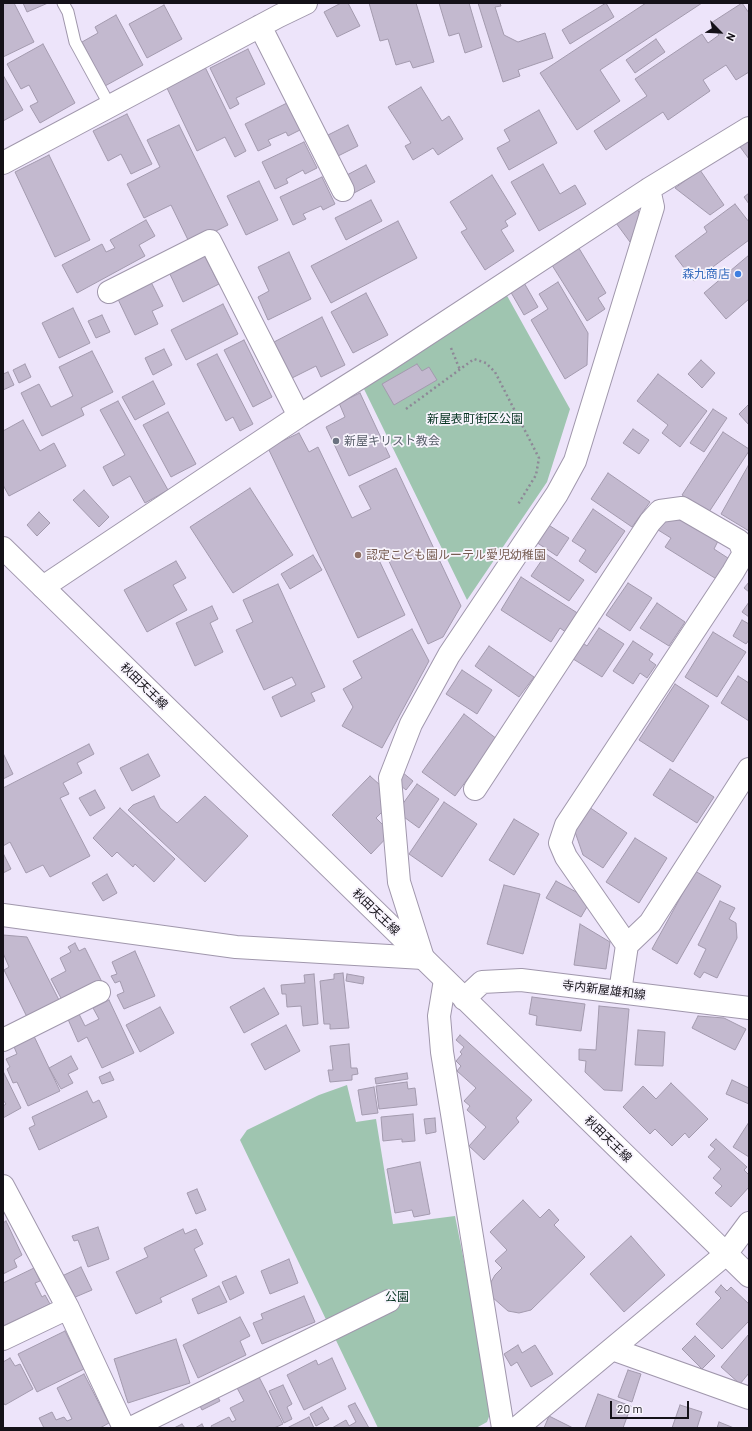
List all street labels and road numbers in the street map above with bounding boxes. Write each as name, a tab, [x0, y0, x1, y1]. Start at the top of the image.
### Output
street label: 秋田天王線	[117, 660, 171, 712]
street label: 秋田天王線	[349, 886, 403, 938]
street label: 寺内新屋雄和線	[561, 978, 647, 1002]
street label: 秋田天王線	[581, 1113, 635, 1165]

